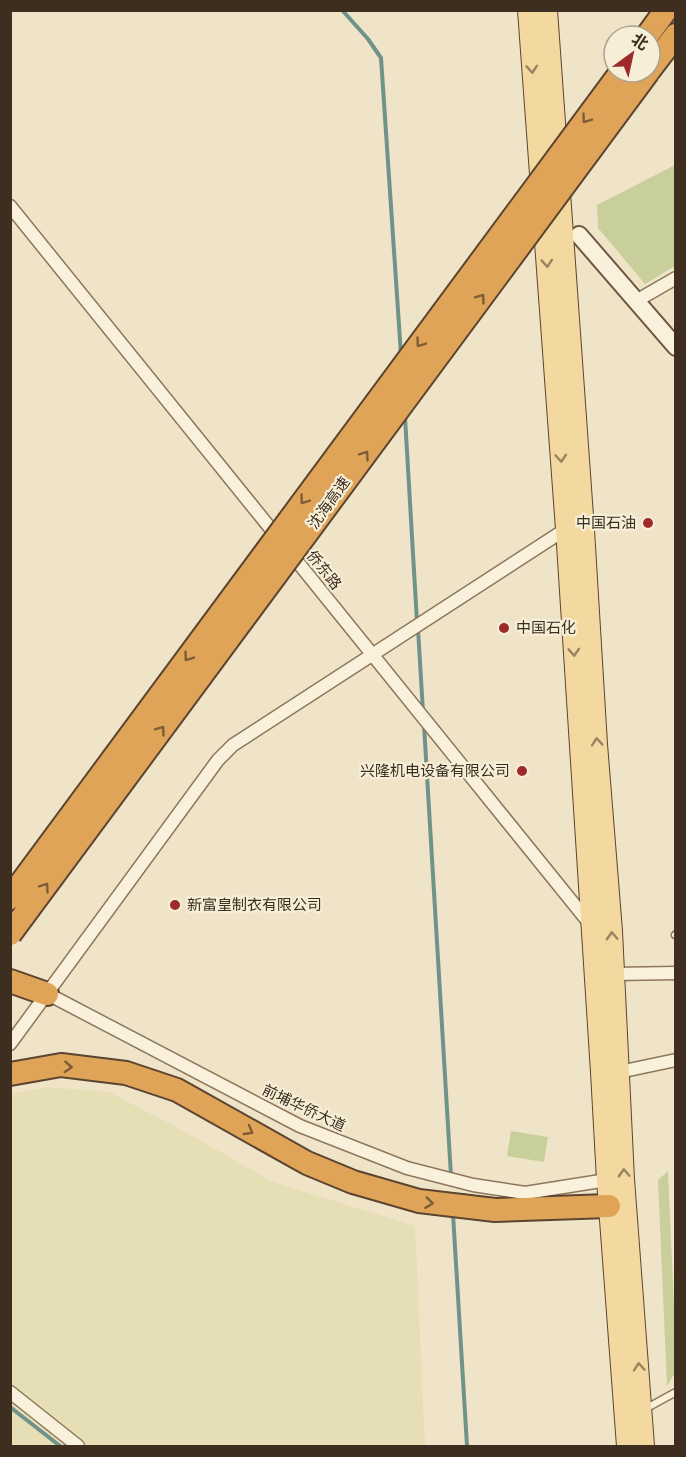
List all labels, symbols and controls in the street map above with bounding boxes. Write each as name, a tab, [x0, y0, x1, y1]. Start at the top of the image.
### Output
north arrow	[602, 24, 662, 84]
text: 北	[628, 29, 652, 54]
one-way arrow	[525, 64, 538, 73]
one-way arrow	[582, 112, 593, 123]
one-way arrow	[540, 259, 553, 268]
one-way arrow	[473, 294, 484, 305]
one-way arrow	[416, 337, 427, 348]
one-way arrow	[357, 450, 368, 461]
one-way arrow	[554, 453, 567, 462]
street label: 沈海高速	[303, 473, 354, 533]
one-way arrow	[301, 494, 312, 505]
place label: 中国石油	[576, 513, 636, 532]
marker: 中国石油	[641, 516, 655, 530]
street label: 侨东路	[303, 546, 346, 593]
place label: 中国石化	[516, 618, 576, 637]
marker: 中国石化	[497, 621, 511, 635]
one-way arrow	[567, 648, 580, 657]
one-way arrow	[185, 651, 196, 662]
one-way arrow	[154, 725, 165, 736]
one-way arrow	[591, 737, 604, 746]
place label: 兴隆机电设备有限公司	[360, 761, 510, 780]
marker: 兴隆机电设备有限公司	[515, 764, 529, 778]
one-way arrow	[38, 882, 49, 893]
place label: 新富皇制衣有限公司	[187, 895, 322, 914]
marker: 新富皇制衣有限公司	[168, 898, 182, 912]
one-way arrow	[605, 932, 618, 941]
one-way arrow	[64, 1060, 73, 1073]
street label: 前埔华侨大道	[259, 1080, 349, 1135]
one-way arrow	[243, 1123, 253, 1135]
one-way arrow	[617, 1168, 630, 1177]
one-way arrow	[425, 1196, 434, 1208]
one-way arrow	[633, 1363, 646, 1372]

